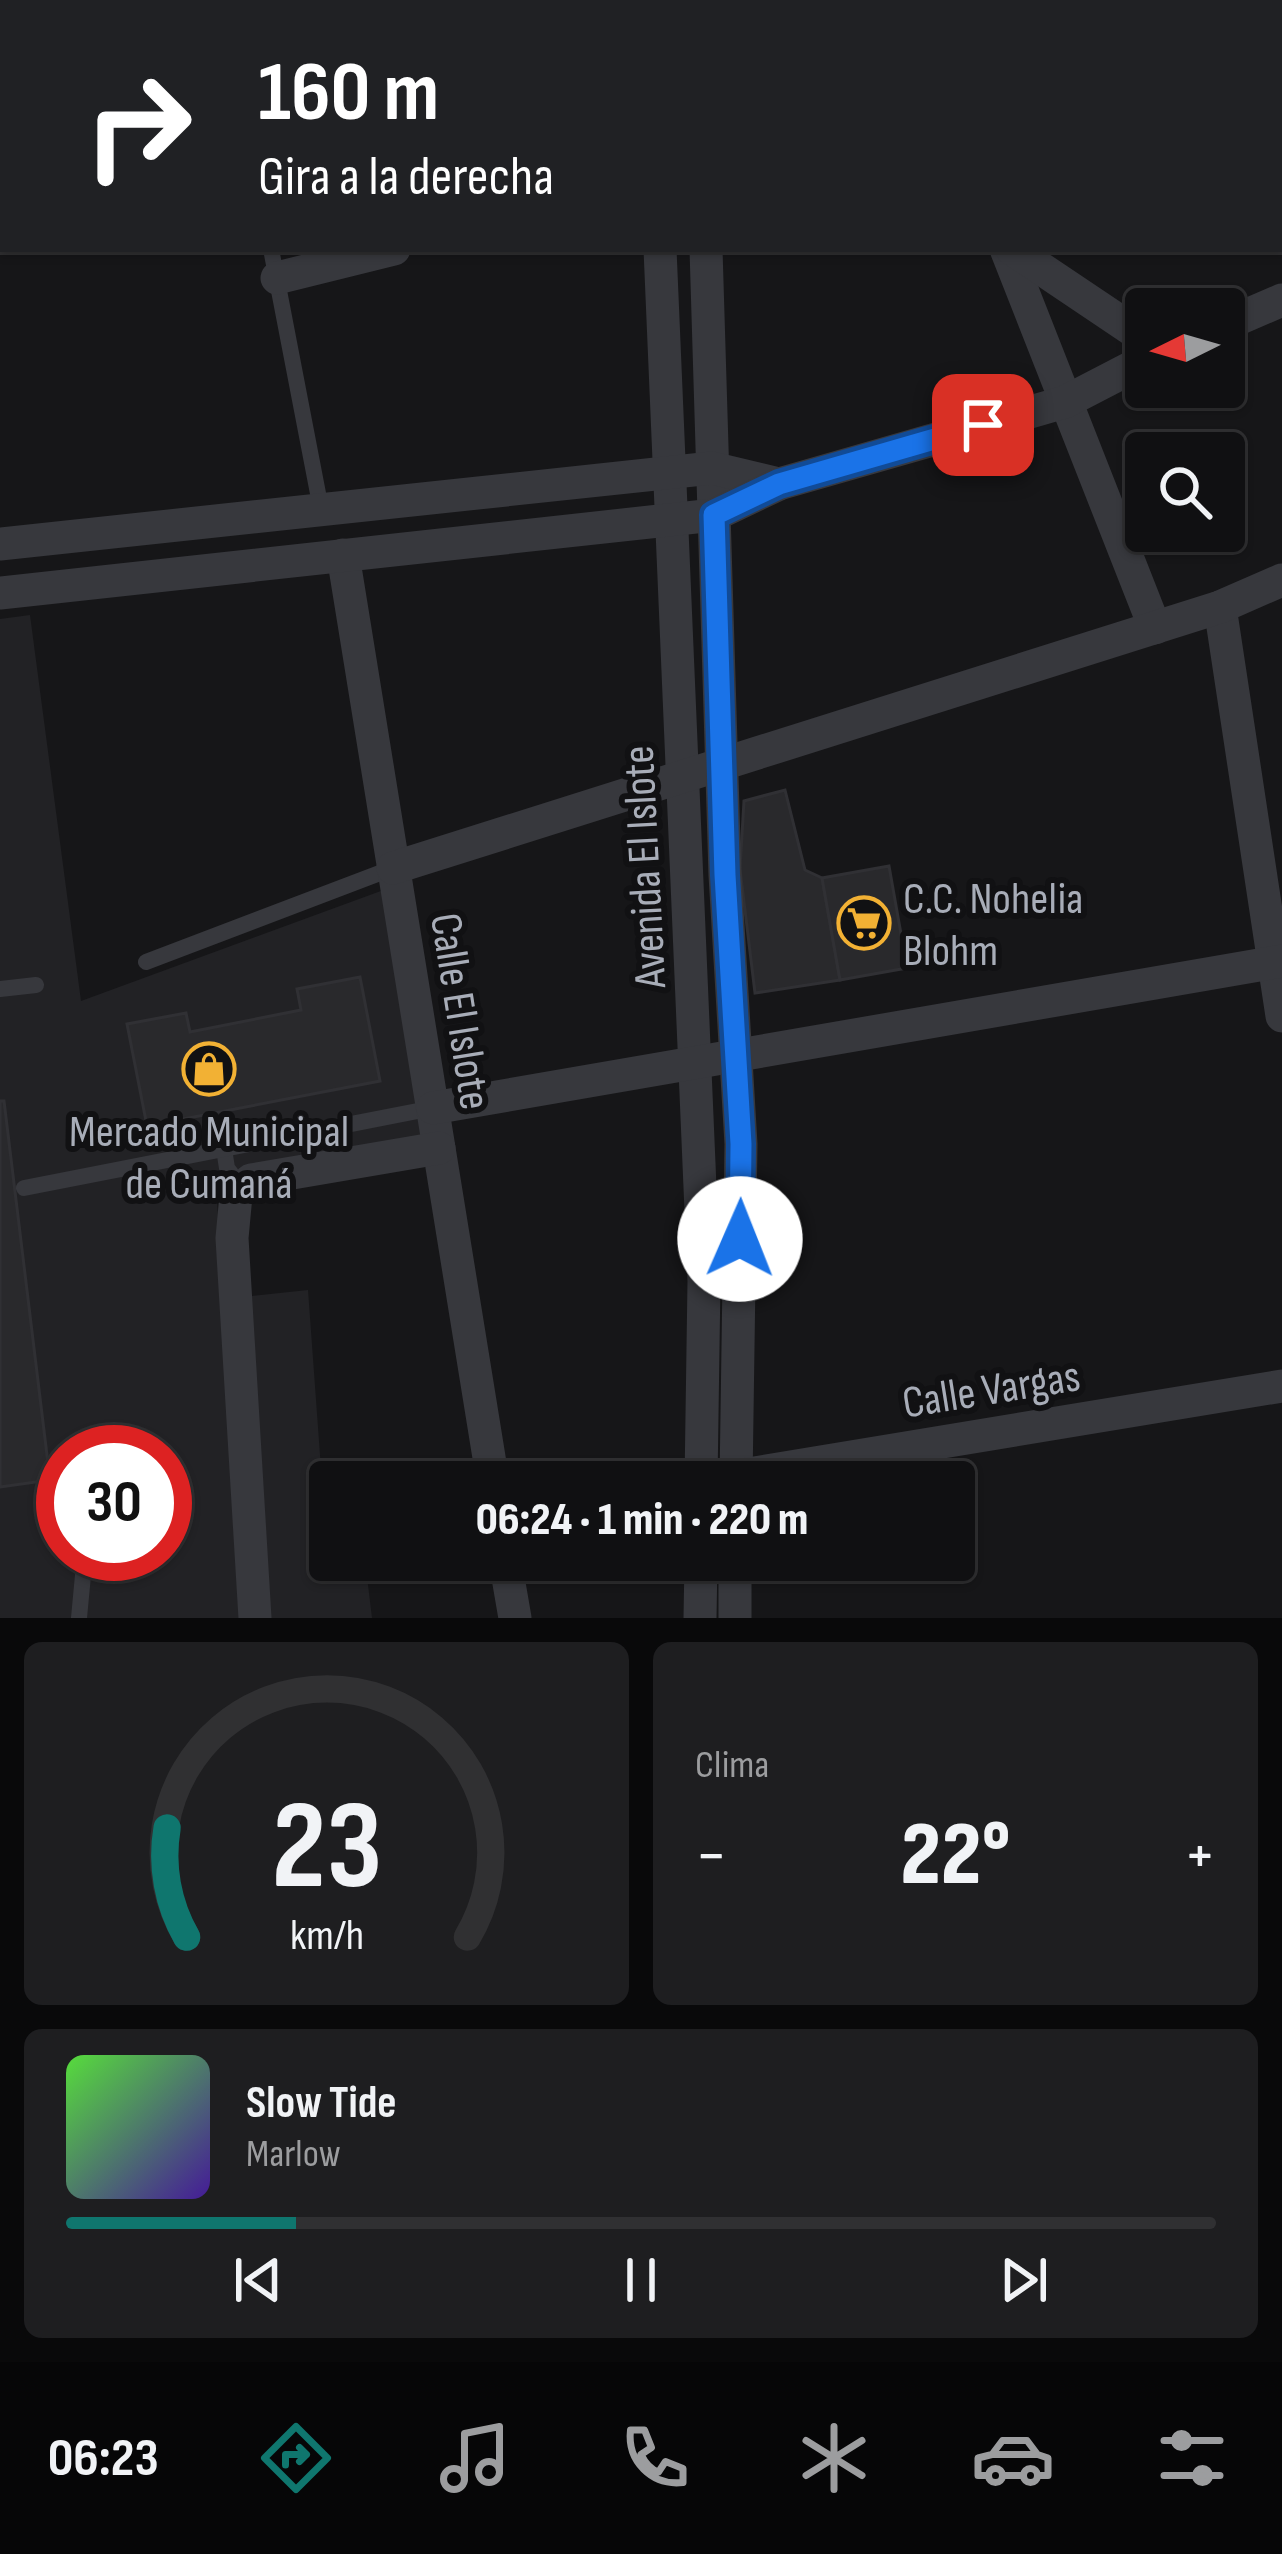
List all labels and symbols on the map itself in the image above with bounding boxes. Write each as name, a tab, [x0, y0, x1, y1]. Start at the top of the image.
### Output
north arrow	[1125, 288, 1245, 408]
pin	[932, 374, 1034, 476]
street label: Avenida El Islote	[612, 744, 679, 990]
place label: C.C. Nohelia Blohm	[903, 872, 1083, 979]
supermarket icon: C.C. Nohelia Blohm	[836, 895, 892, 951]
street label: Calle El Islote	[417, 909, 502, 1114]
shop icon: Mercado Municipal de Cumaná	[181, 1041, 237, 1097]
place label: Mercado Municipal de Cumaná	[69, 1105, 349, 1212]
position arrow	[677, 1176, 803, 1302]
street label: Calle Vargas	[899, 1349, 1084, 1432]
speed limit sign: 30	[36, 1425, 192, 1581]

